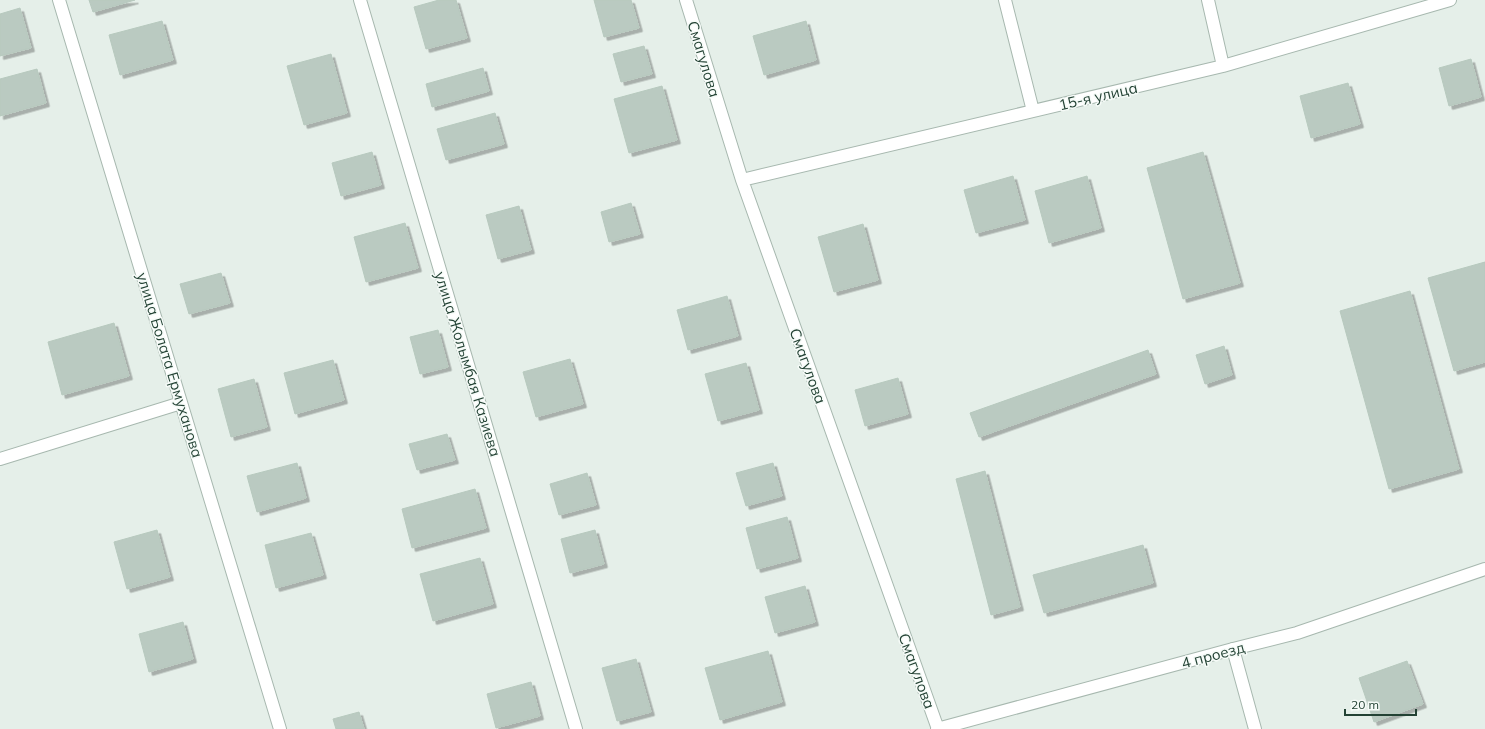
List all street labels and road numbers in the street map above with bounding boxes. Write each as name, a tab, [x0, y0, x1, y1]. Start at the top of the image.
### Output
street label: Смагулова	[683, 19, 725, 99]
street label: 15-я улица	[1057, 78, 1139, 114]
street label: улица Жолымбая Казиева	[431, 269, 505, 459]
street label: улица Болата Ермуханова	[133, 270, 207, 460]
street label: Смагулова	[786, 326, 830, 406]
street label: Смагулова	[895, 631, 939, 711]
street label: 4 проезд	[1179, 637, 1247, 673]

